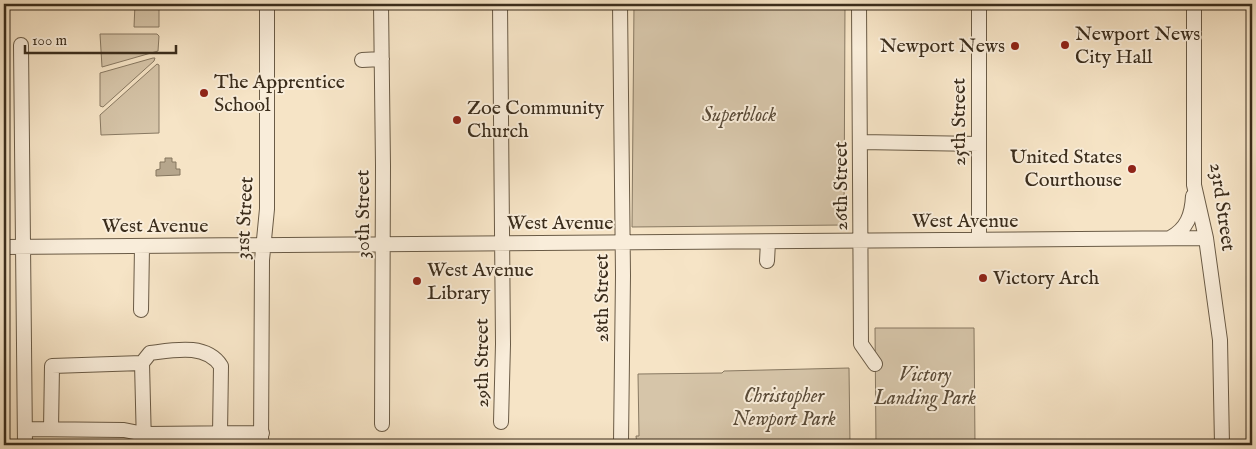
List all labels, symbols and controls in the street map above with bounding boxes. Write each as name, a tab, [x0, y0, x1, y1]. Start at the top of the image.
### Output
scale bar	[25, 22, 176, 54]
place label: Newport News City Hall	[1075, 22, 1200, 70]
text: 100 m	[32, 31, 68, 50]
place label: Newport News	[880, 34, 1005, 59]
marker: Newport News City Hall	[1059, 39, 1071, 51]
marker: Newport News	[1009, 40, 1021, 52]
place label: The Apprentice School	[214, 70, 345, 118]
street label: 25th Street	[947, 78, 972, 166]
marker: The Apprentice School	[198, 87, 210, 99]
place label: Zoe Community Church	[467, 96, 604, 144]
park label: Superblock	[702, 103, 776, 128]
marker: Zoe Community Church	[451, 114, 463, 126]
street label: 26th Street	[829, 141, 854, 231]
place label: United States Courthouse	[1010, 145, 1122, 193]
street label: 23rd Street	[1203, 161, 1241, 253]
marker: United States Courthouse	[1126, 163, 1138, 175]
street label: 30th Street	[351, 169, 376, 258]
street label: 31st Street	[230, 176, 260, 260]
street label: West Avenue	[912, 209, 1018, 234]
street label: West Avenue	[507, 211, 613, 236]
street label: West Avenue	[102, 214, 208, 239]
street label: 28th Street	[590, 253, 615, 342]
place label: West Avenue Library	[427, 258, 534, 306]
place label: Victory Arch	[992, 266, 1099, 291]
marker: Victory Arch	[977, 272, 989, 284]
marker: West Avenue Library	[411, 275, 423, 287]
street label: 29th Street	[470, 318, 495, 408]
park label: Victory Landing Park	[873, 363, 976, 412]
park label: Christopher Newport Park	[732, 384, 836, 432]

